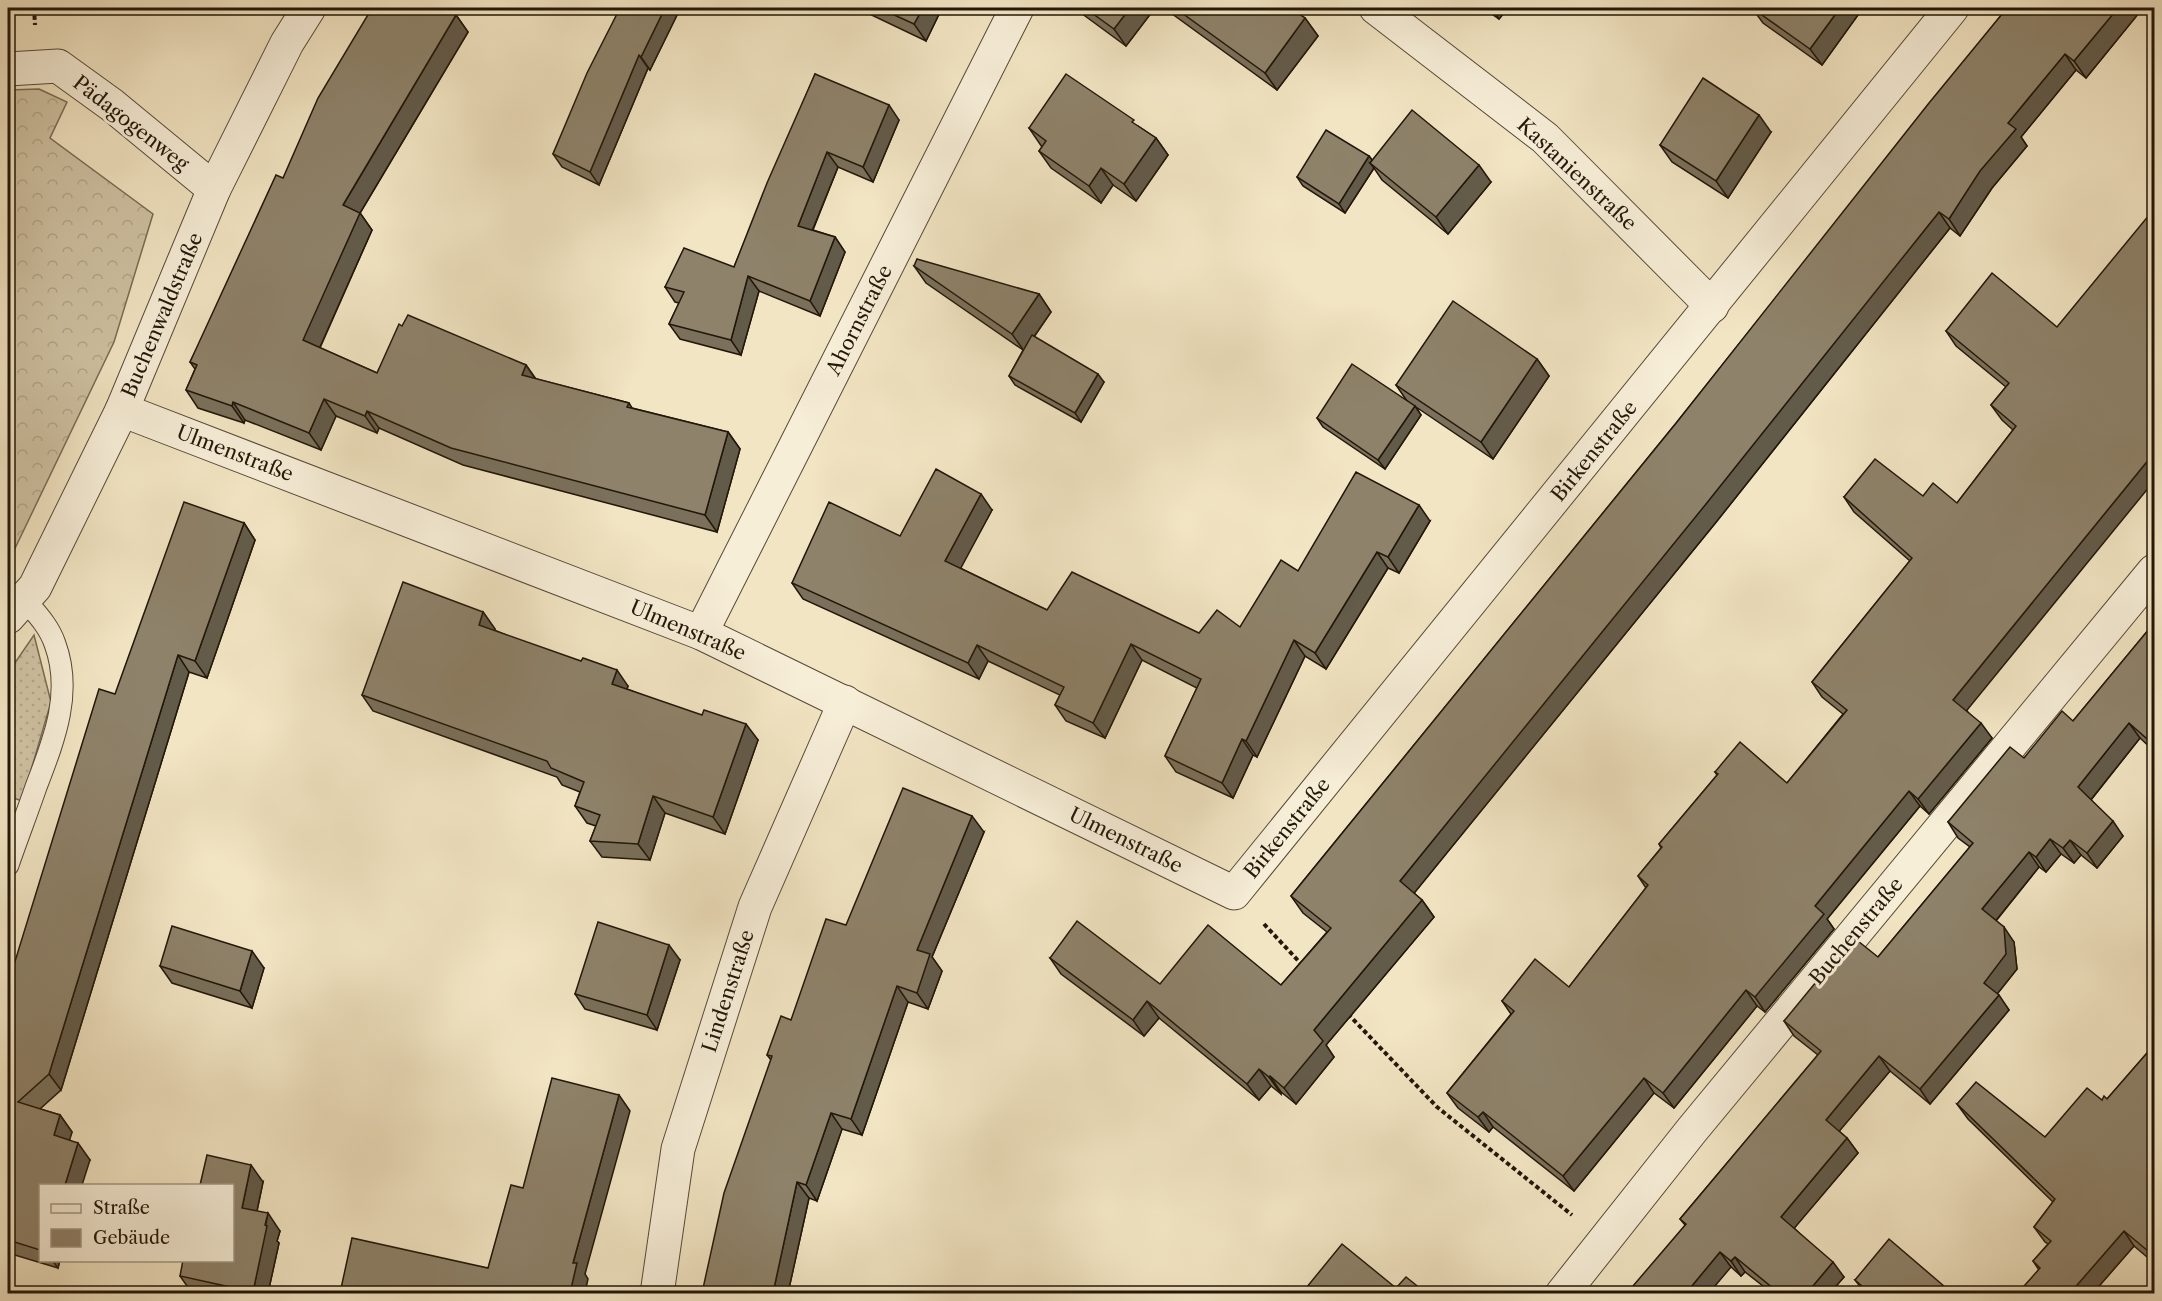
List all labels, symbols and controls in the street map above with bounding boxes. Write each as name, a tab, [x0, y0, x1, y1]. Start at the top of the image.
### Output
street label: Pädagogenweg	[68, 70, 194, 176]
street label: Kastanienstraße	[1512, 113, 1642, 235]
street label: Buchenwaldstraße	[116, 229, 208, 401]
street label: Ahornstraße	[821, 261, 897, 380]
street label: Birkenstraße	[1546, 396, 1642, 506]
street label: Ulmenstraße	[173, 420, 297, 486]
street label: Ulmenstraße	[627, 595, 749, 665]
street label: Birkenstraße	[1239, 773, 1335, 883]
street label: Ulmenstraße	[1065, 802, 1187, 878]
street label: Buchenstraße	[1804, 872, 1908, 990]
street label: Lindenstraße	[697, 927, 759, 1055]
legend	[39, 1184, 234, 1262]
text: Straße	[93, 1197, 150, 1219]
text: Gebäude	[93, 1227, 170, 1249]

